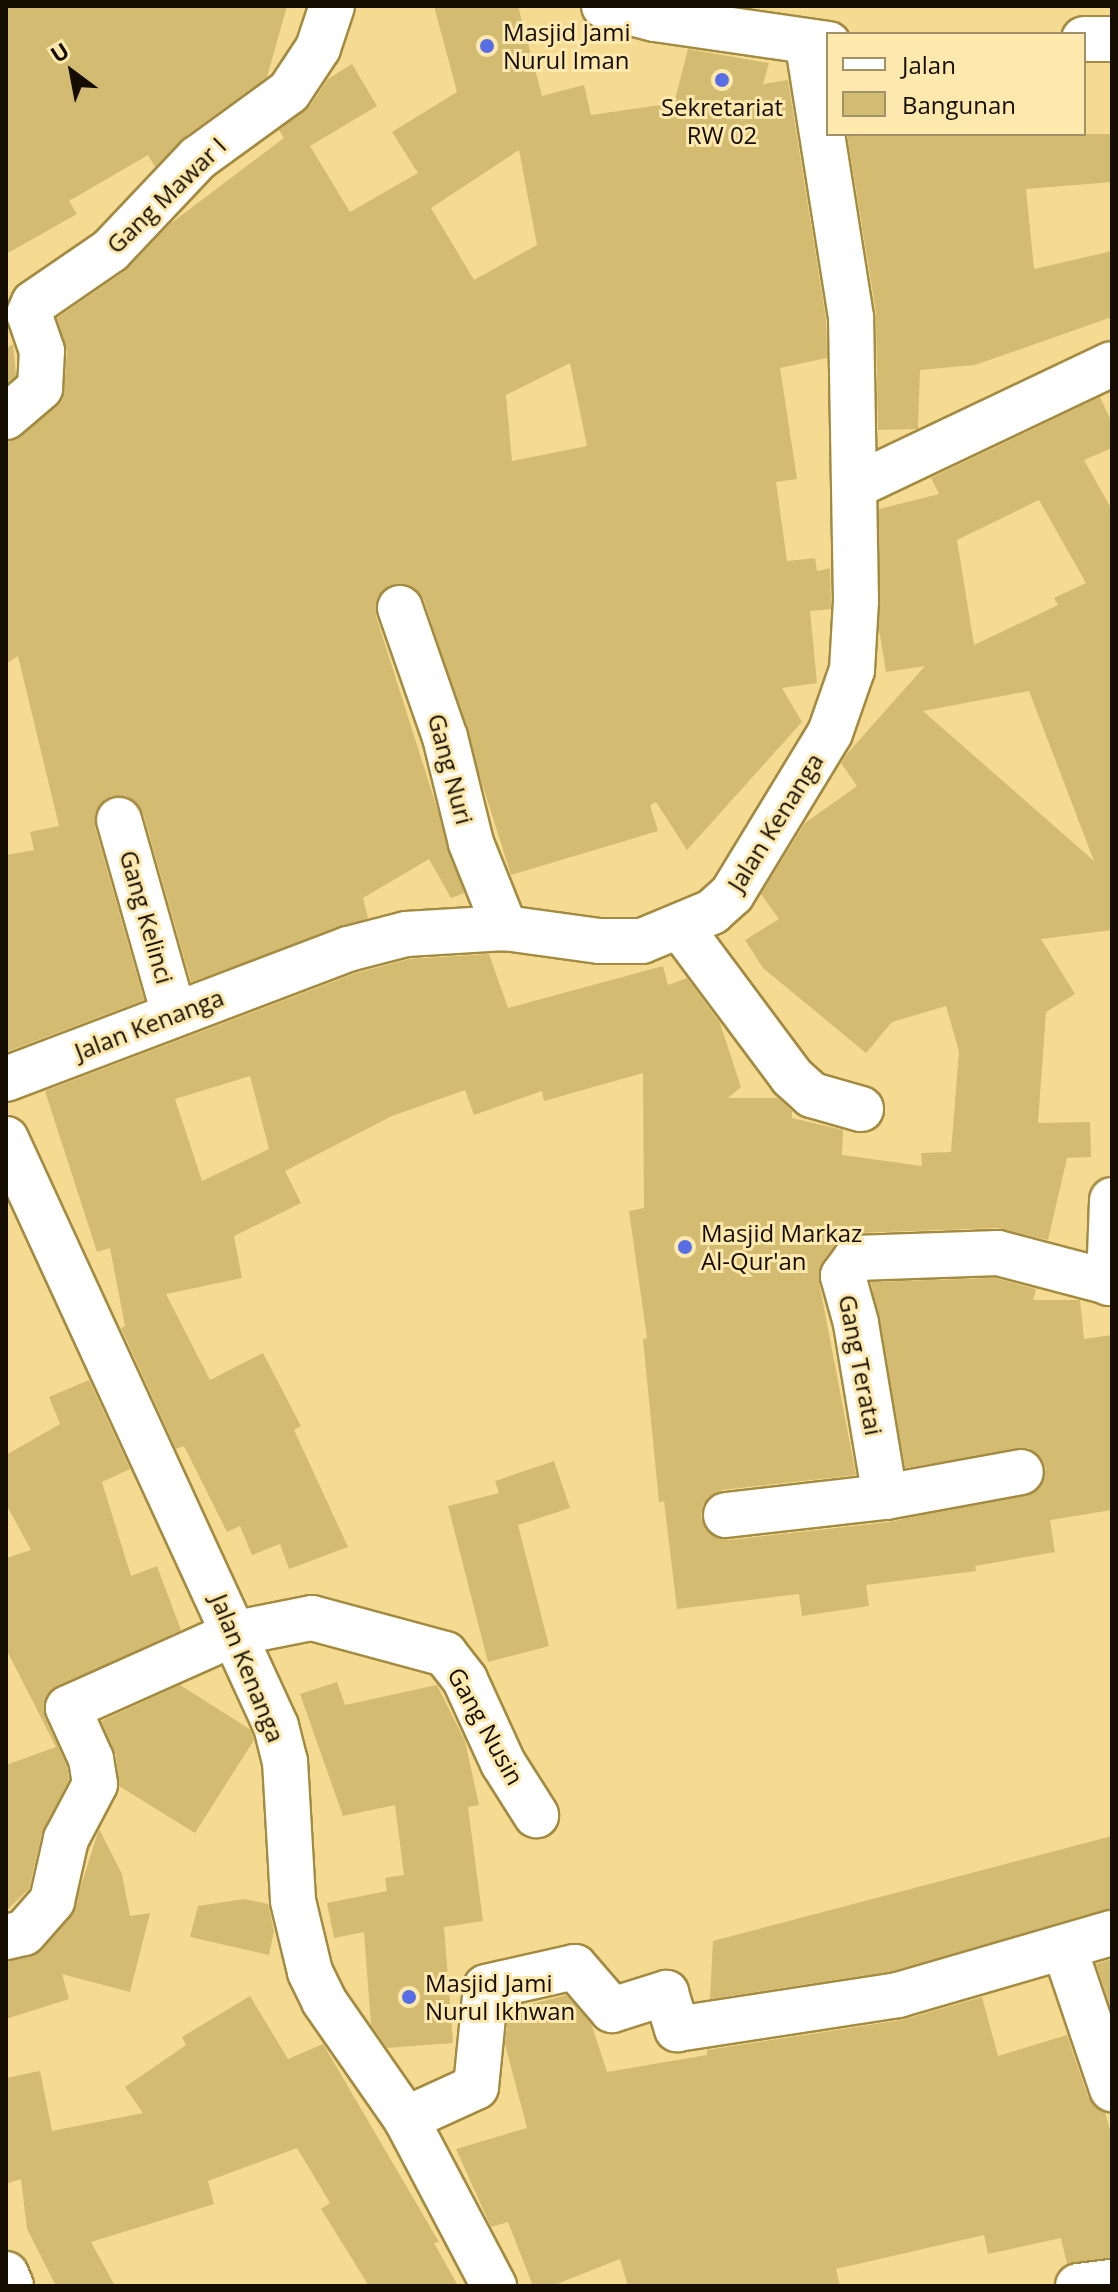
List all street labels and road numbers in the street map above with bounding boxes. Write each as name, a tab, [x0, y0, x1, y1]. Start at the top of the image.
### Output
street label: Gang Mawar I	[100, 131, 232, 259]
street label: Gang Nuri	[422, 710, 480, 828]
street label: Jalan Kenanga	[721, 748, 829, 896]
street label: Gang Kelinci	[114, 847, 180, 987]
street label: Jalan Kenanga	[70, 982, 228, 1066]
street label: Gang Teratai	[833, 1292, 889, 1438]
street label: Jalan Kenanga	[205, 1590, 291, 1746]
street label: Gang Nusin	[442, 1662, 530, 1790]

